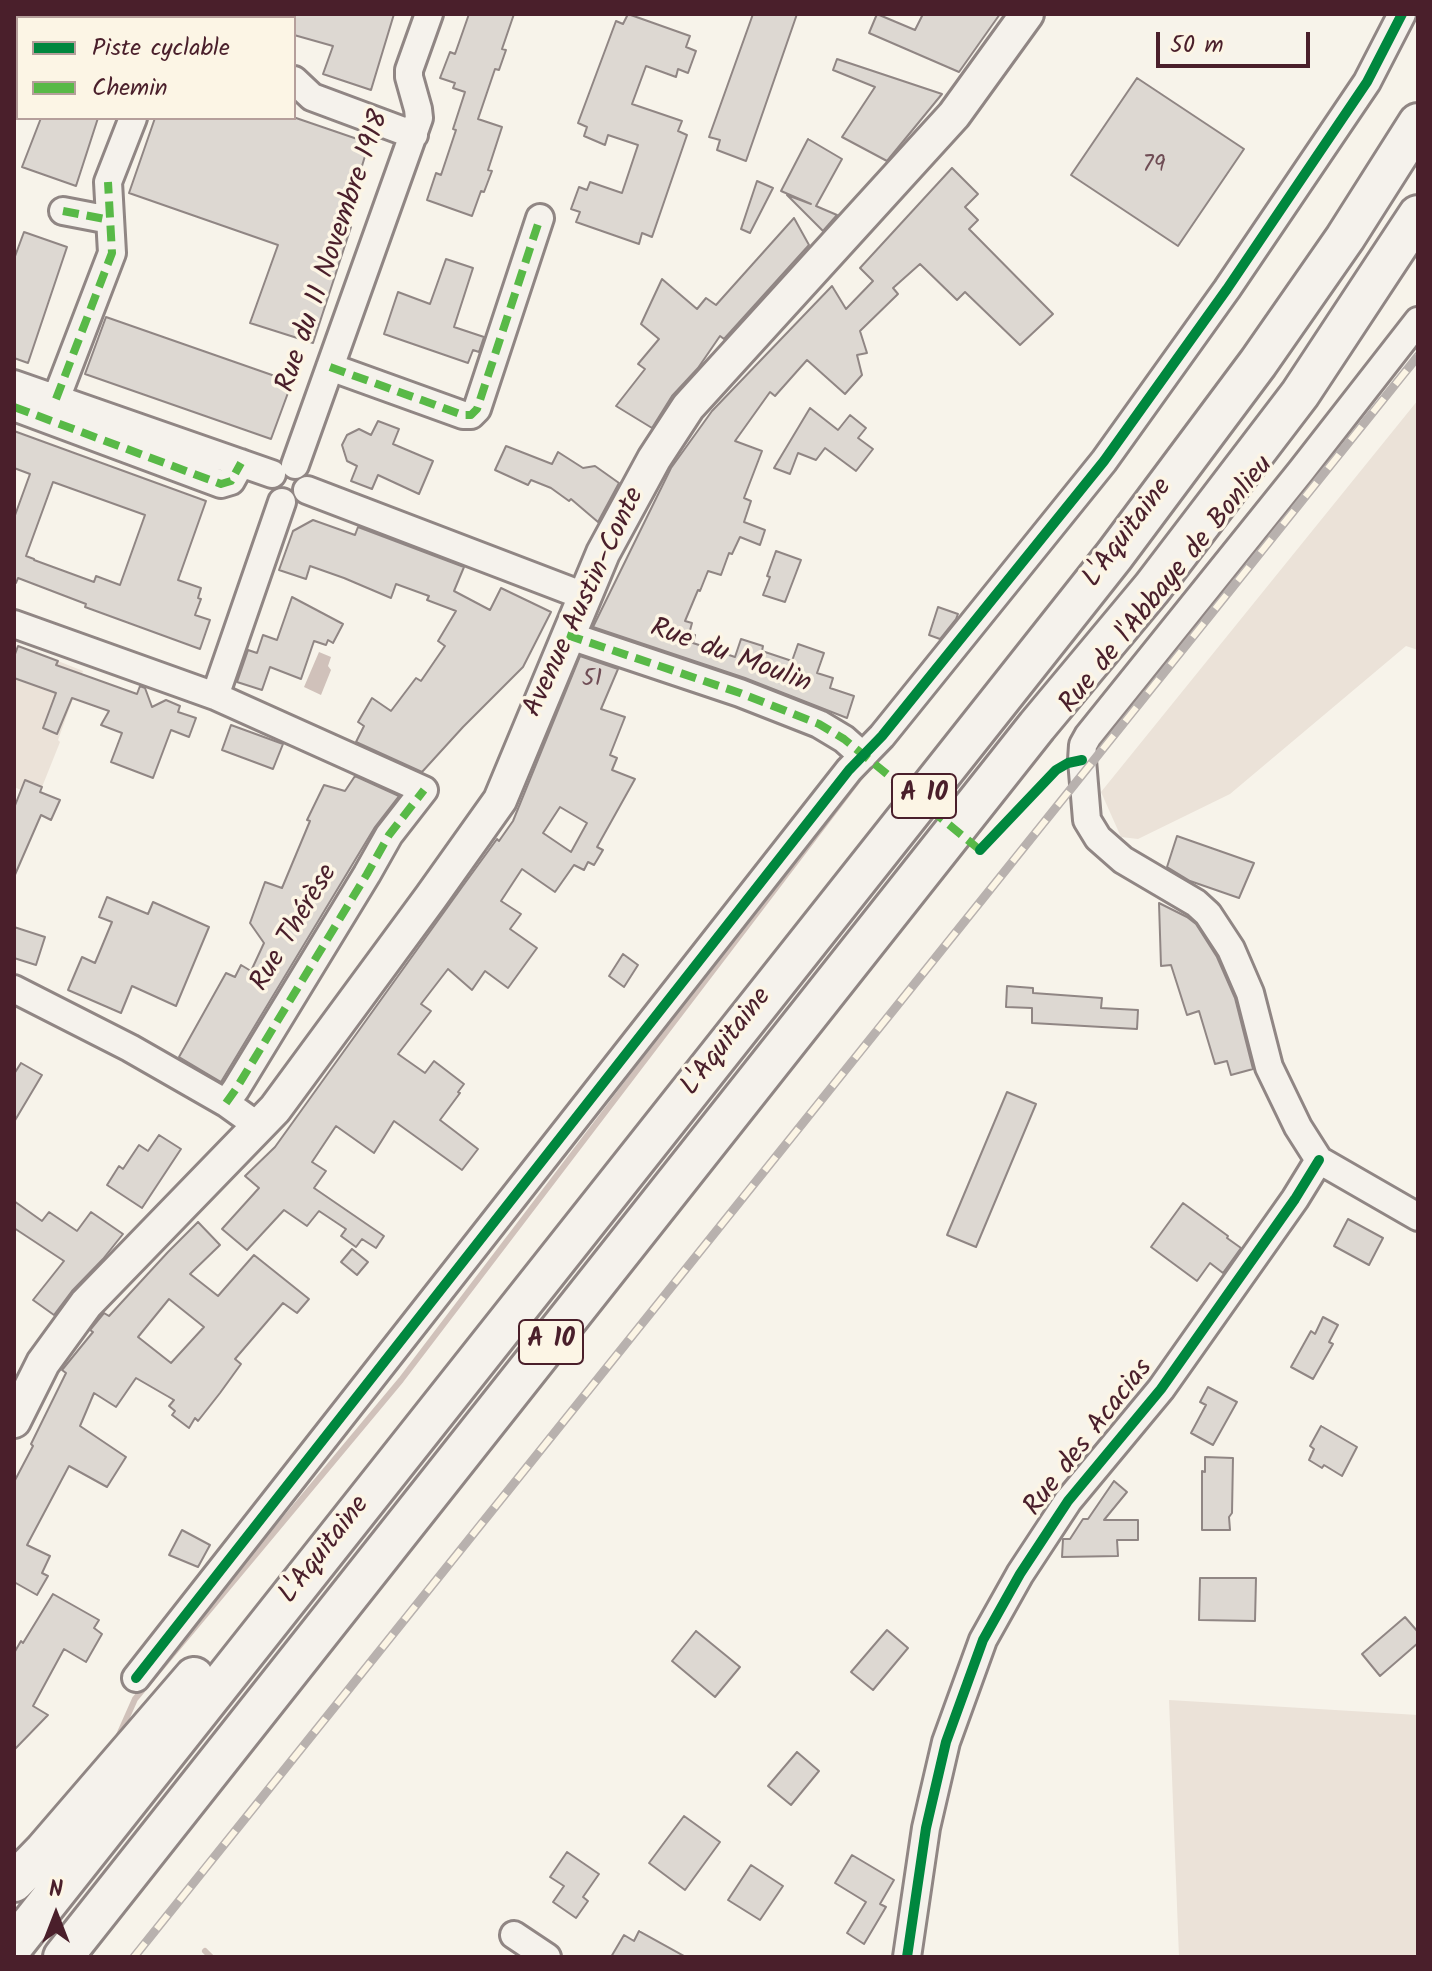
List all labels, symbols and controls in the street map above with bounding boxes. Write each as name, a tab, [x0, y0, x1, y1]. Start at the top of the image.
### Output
legend	[16, 16, 296, 120]
scale bar	[1160, 16, 1314, 66]
text: 50 m	[1170, 26, 1224, 65]
text: Piste cyclable	[92, 29, 230, 68]
text: Chemin	[92, 69, 168, 108]
street label: Rue du 11 Novembre 1918	[271, 107, 399, 397]
house number: 79	[1143, 153, 1165, 181]
street label: Rue de l'Abbaye de Bonlieu	[1054, 450, 1282, 722]
street label: L'Aquitaine	[1077, 473, 1181, 595]
street label: Avenue Austin-Conte	[518, 483, 654, 723]
street label: Rue du Moulin	[645, 613, 815, 703]
house number: 51	[582, 667, 602, 695]
road number: A 10	[892, 774, 956, 818]
street label: Rue Thérèse	[245, 860, 347, 998]
street label: L'Aquitaine	[675, 982, 781, 1104]
road number: A 10	[519, 1320, 583, 1364]
street label: Rue des Acacias	[1018, 1354, 1162, 1524]
street label: L'Aquitaine	[273, 1490, 379, 1612]
text: N	[49, 1873, 63, 1908]
north arrow	[16, 1875, 96, 1955]

